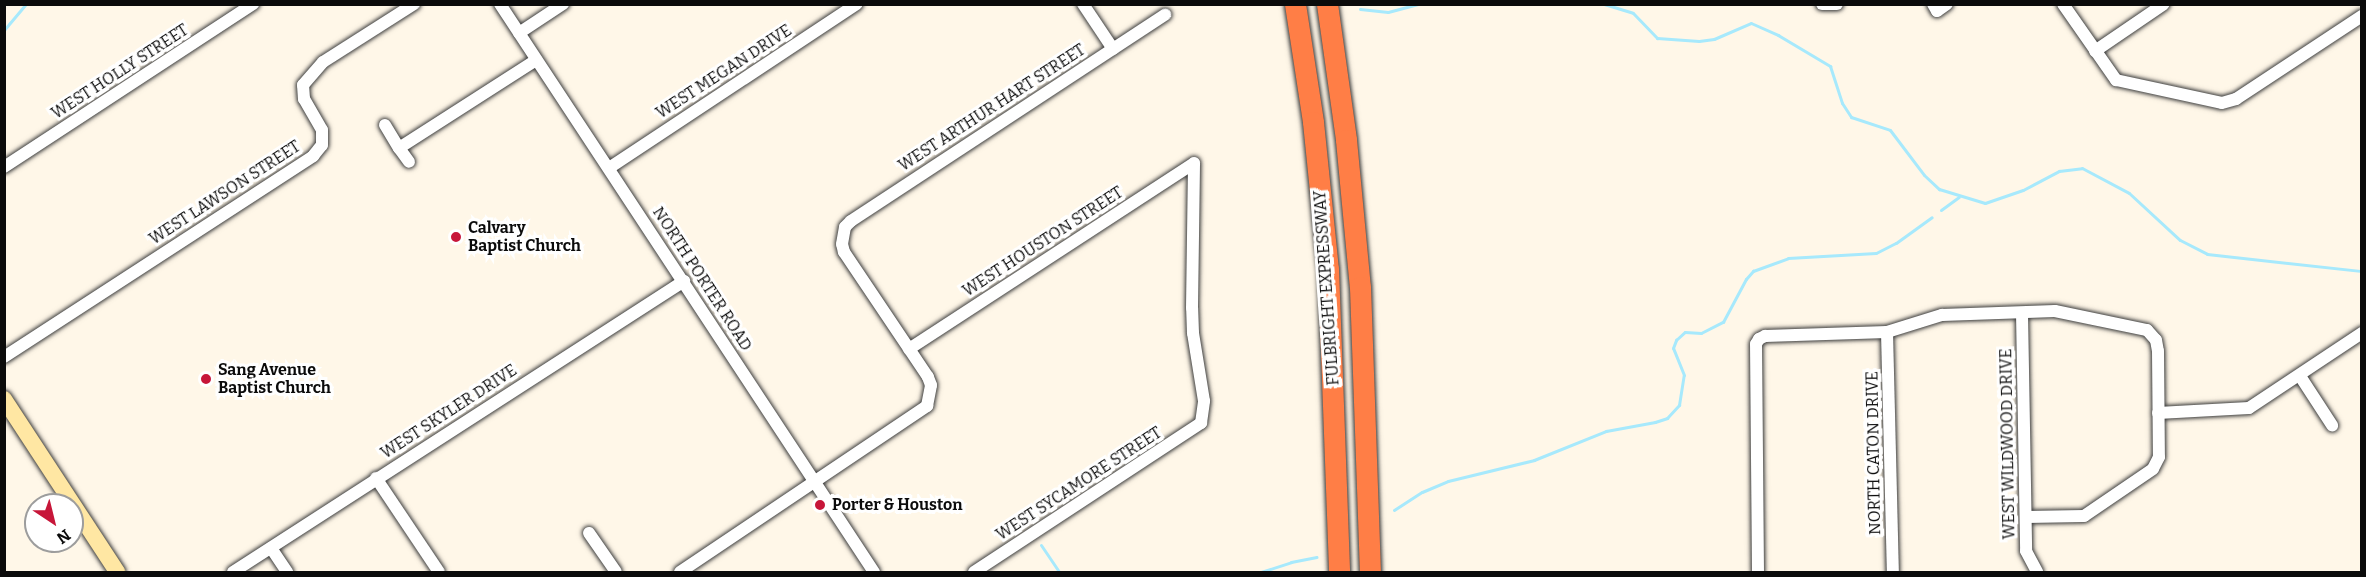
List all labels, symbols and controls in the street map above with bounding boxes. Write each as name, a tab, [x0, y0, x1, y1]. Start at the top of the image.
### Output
street label: WEST HOLLY STREET	[48, 21, 192, 123]
street label: WEST MEGAN DRIVE	[653, 21, 795, 123]
street label: WEST ARTHUR HART STREET	[895, 40, 1089, 176]
street label: WEST LAWSON STREET	[146, 137, 304, 249]
street label: WEST HOUSTON STREET	[959, 183, 1127, 301]
street label: FULBRIGHT EXPRESSWAY	[1311, 190, 1343, 386]
street label: NORTH PORTER ROAD	[648, 203, 756, 355]
place label: Calvary Baptist Church	[468, 218, 581, 256]
marker: Calvary Baptist Church	[449, 230, 463, 244]
street label: WEST WILDWOOD DRIVE	[1997, 348, 2019, 540]
place label: Sang Avenue Baptist Church	[218, 360, 331, 398]
street label: WEST SKYLER DRIVE	[377, 361, 521, 463]
street label: NORTH CATON DRIVE	[1863, 371, 1885, 535]
marker: Sang Avenue Baptist Church	[199, 372, 213, 386]
street label: WEST SYCAMORE STREET	[993, 423, 1165, 545]
north arrow	[24, 493, 84, 553]
place label: Porter & Houston	[832, 495, 963, 515]
marker: Porter & Houston	[813, 498, 827, 512]
text: N	[53, 525, 74, 548]

